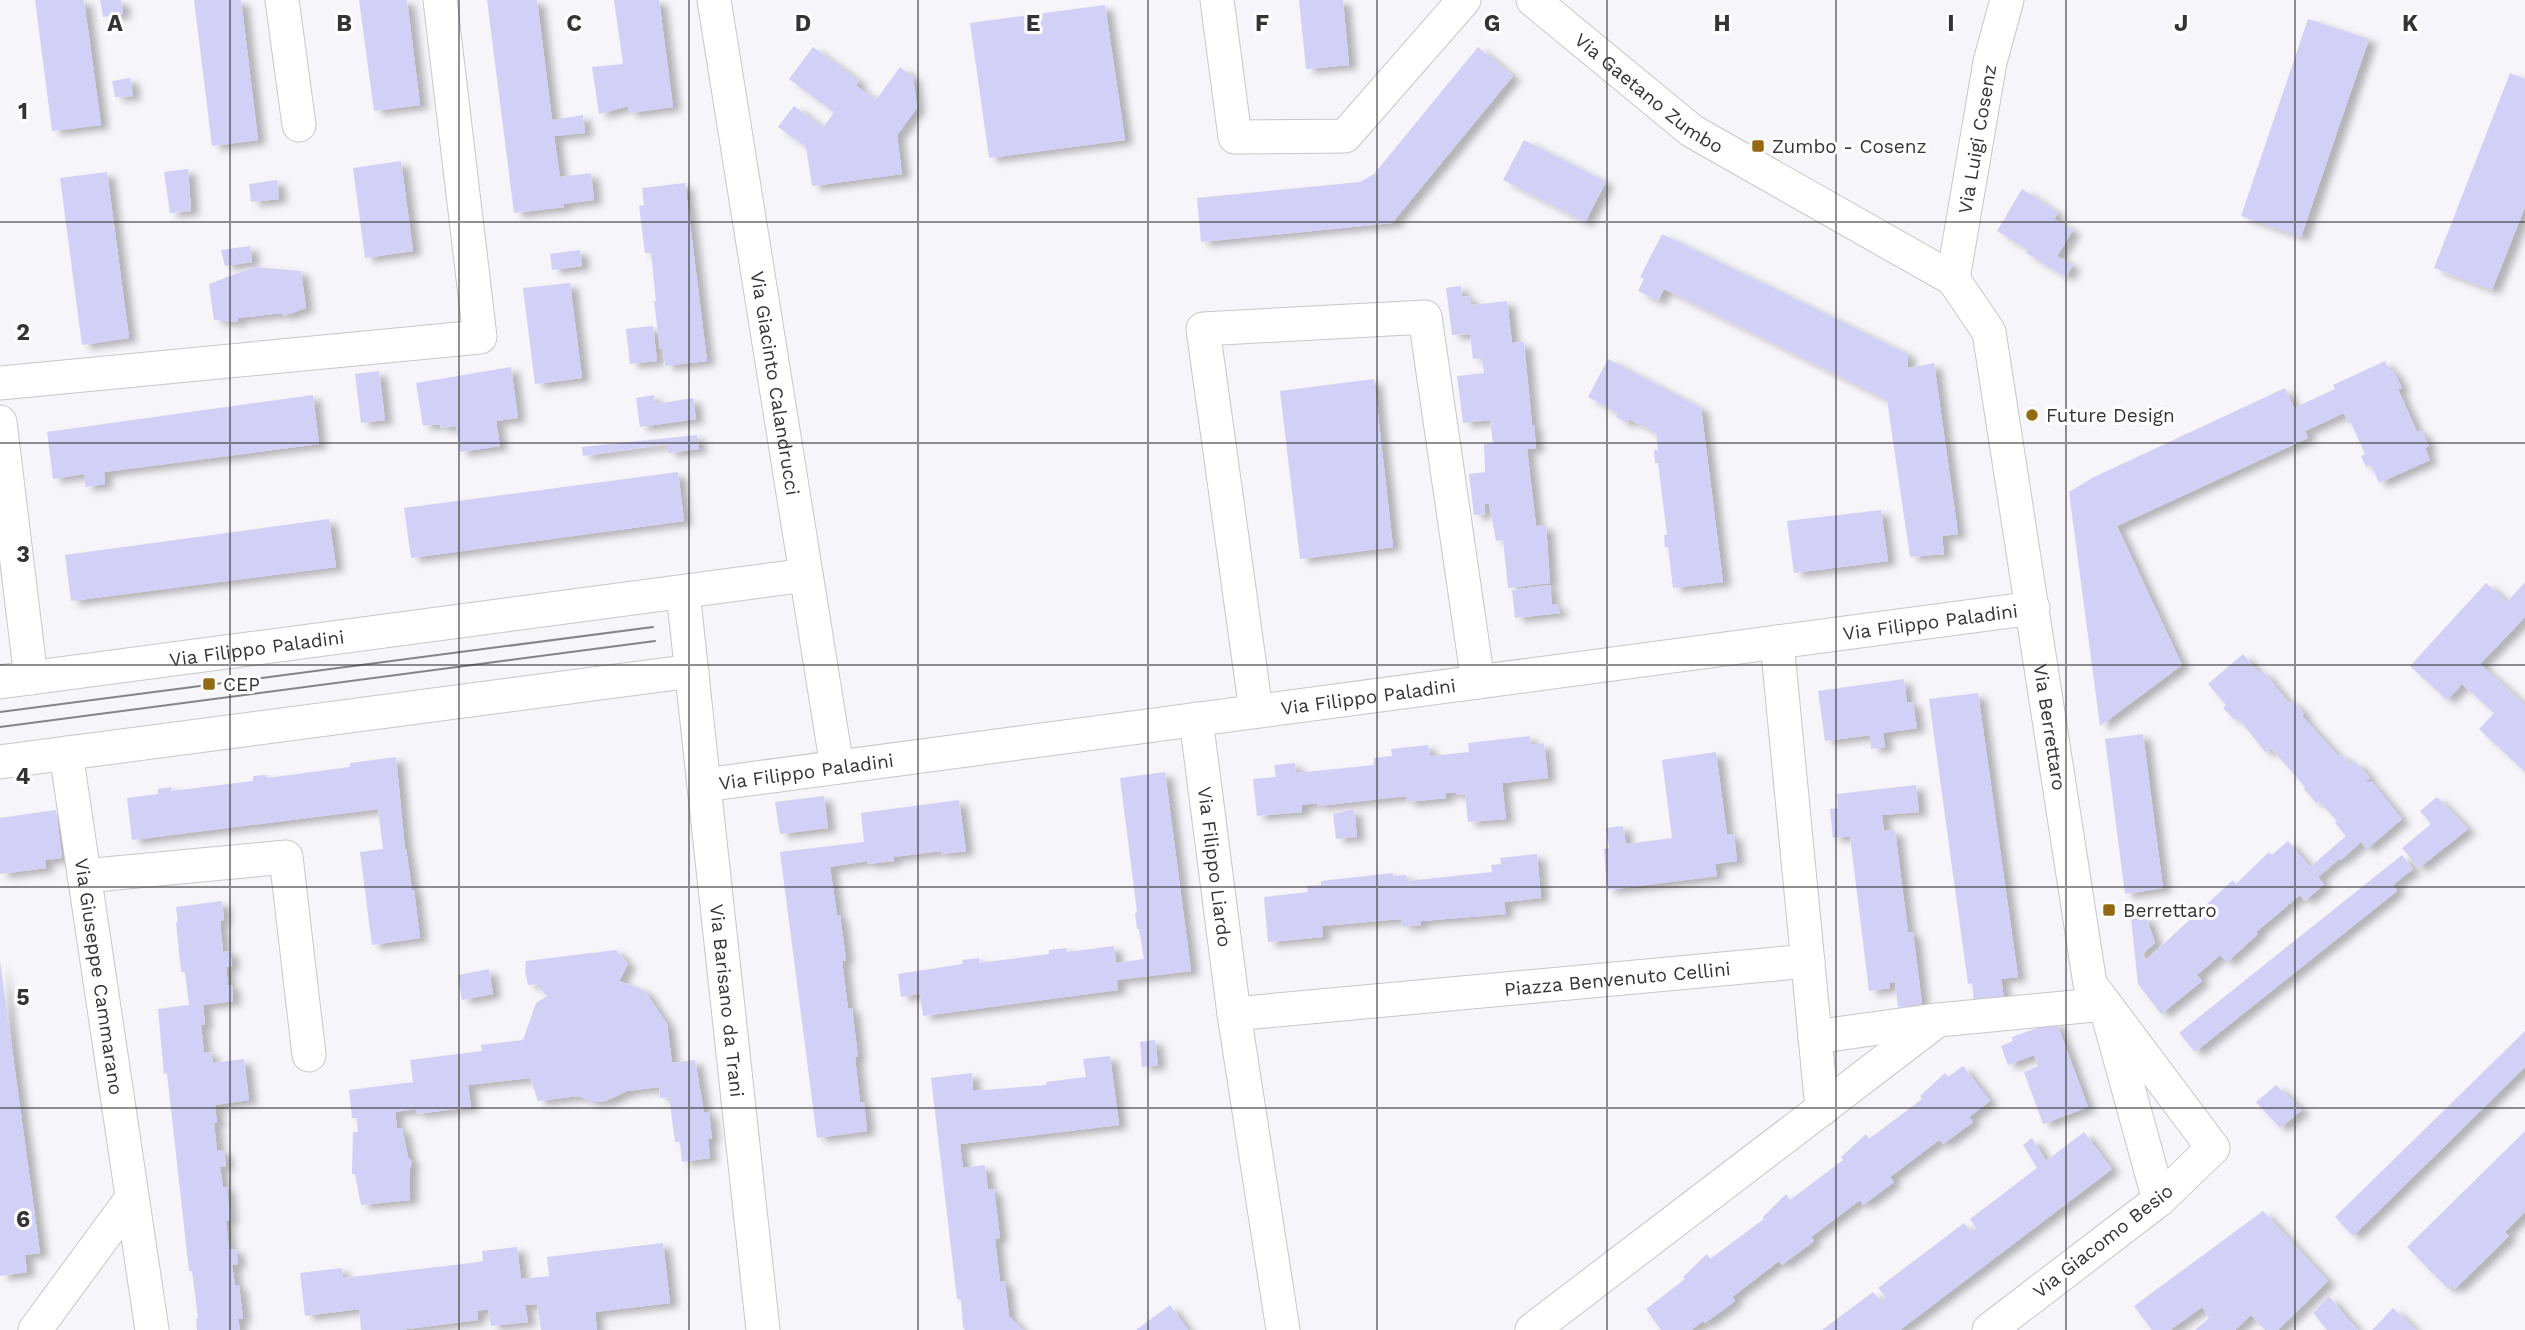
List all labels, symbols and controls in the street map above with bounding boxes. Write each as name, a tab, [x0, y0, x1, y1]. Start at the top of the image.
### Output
text: A	[107, 10, 123, 37]
text: B	[336, 10, 352, 37]
text: C	[566, 10, 582, 37]
text: D	[795, 10, 811, 37]
text: E	[1026, 10, 1040, 37]
text: F	[1255, 10, 1269, 37]
text: G	[1484, 10, 1500, 37]
text: H	[1713, 10, 1731, 37]
text: I	[1947, 10, 1955, 37]
text: J	[2174, 10, 2188, 37]
text: K	[2402, 10, 2418, 37]
street label: Via Gaetano Zumbo	[1570, 28, 1727, 158]
street label: Via Luigi Cosenz	[1953, 63, 2001, 215]
text: 1	[18, 98, 28, 125]
place label: Zumbo - Cosenz	[1772, 135, 1927, 158]
marker: Zumbo - Cosenz	[1750, 138, 1766, 154]
street label: Via Giacinto Calandrucci	[746, 269, 805, 497]
text: 2	[16, 319, 30, 346]
place label: Future Design	[2046, 404, 2175, 427]
marker: Future Design	[2024, 407, 2040, 423]
text: 3	[16, 541, 30, 568]
street label: Via Filippo Paladini	[1841, 599, 2019, 645]
street label: Via Filippo Paladini	[168, 625, 346, 671]
street label: Via Berrettaro	[2029, 662, 2071, 792]
place label: CEP	[223, 673, 260, 696]
street label: Via Filippo Paladini	[1279, 674, 1457, 720]
marker: CEP	[201, 676, 217, 692]
street label: Via Filippo Paladini	[717, 748, 895, 794]
text: 4	[16, 763, 31, 790]
street label: Via Filippo Liardo	[1193, 785, 1237, 948]
street label: Via Giuseppe Cammarano	[70, 857, 128, 1097]
place label: Berrettaro	[2123, 899, 2217, 922]
marker: Berrettaro	[2101, 902, 2117, 918]
street label: Via Barisano da Trani	[705, 903, 749, 1098]
street label: Piazza Benvenuto Cellini	[1503, 957, 1732, 1000]
text: 5	[16, 984, 30, 1011]
street label: Via Giacomo Besio	[2028, 1179, 2178, 1303]
text: 6	[16, 1206, 30, 1233]

